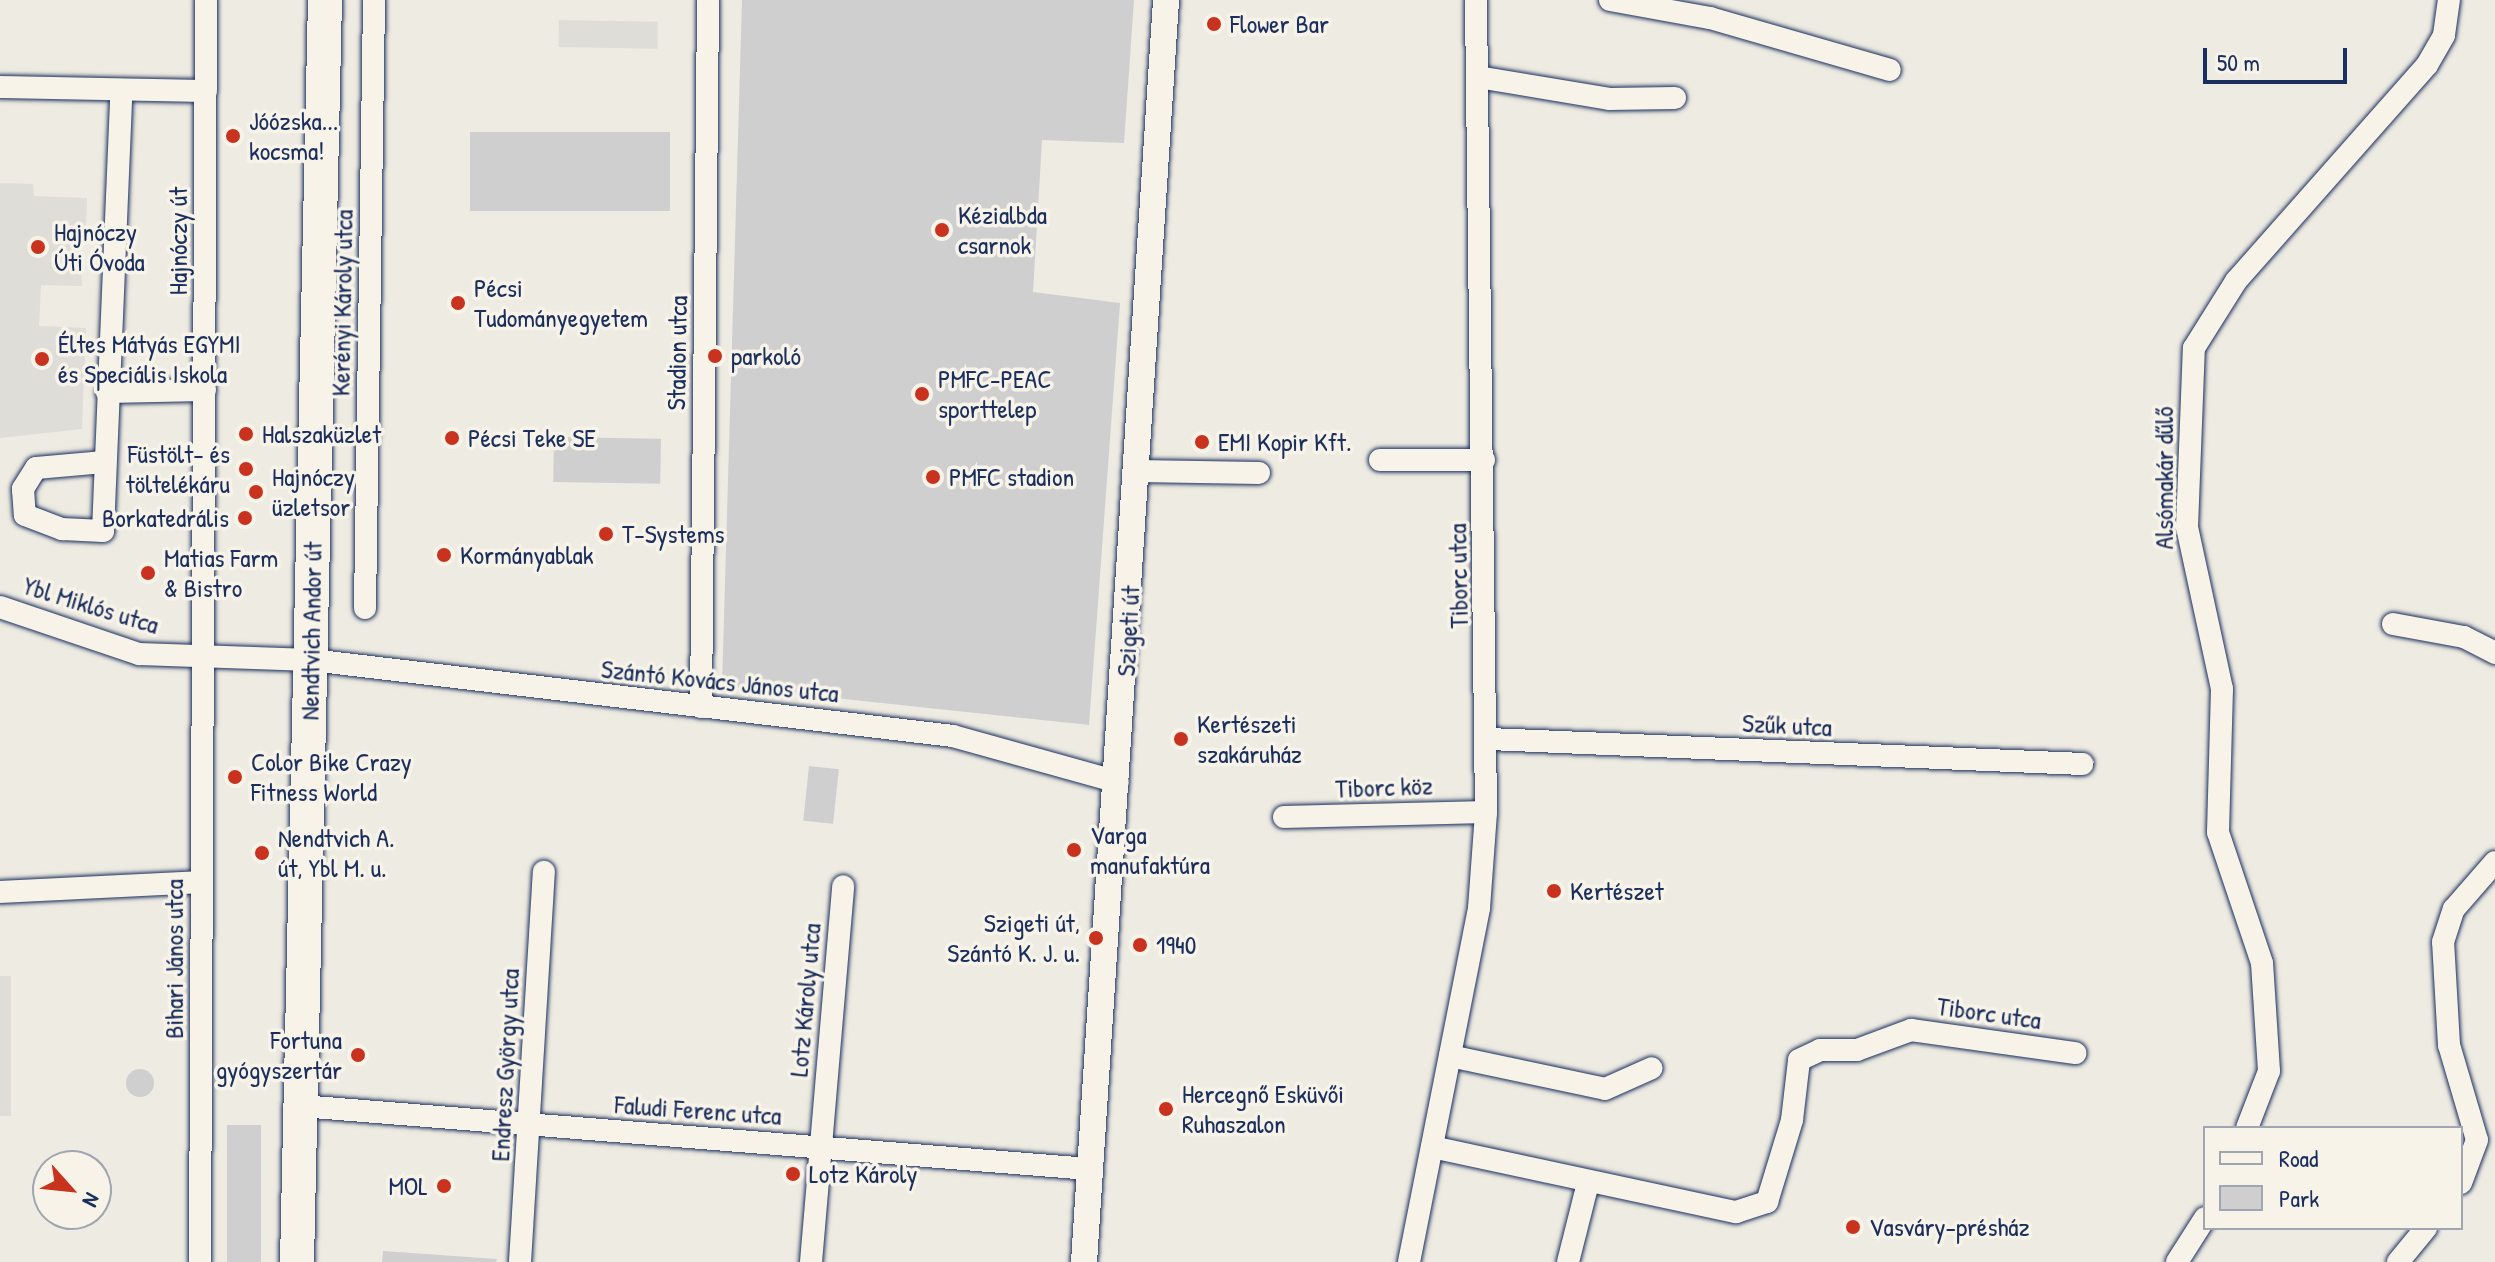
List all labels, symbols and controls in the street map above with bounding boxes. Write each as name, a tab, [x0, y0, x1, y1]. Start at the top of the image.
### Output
place label: Flower Bar	[1230, 8, 1329, 40]
marker: Flower Bar	[1205, 15, 1223, 33]
scale bar	[2207, 32, 2351, 82]
text: 50 m	[2217, 46, 2260, 78]
place label: Jóózska... kocsma!	[249, 105, 338, 166]
marker: Jóózska... kocsma!	[224, 127, 242, 145]
street label: Hajnóczy út	[162, 187, 194, 295]
place label: Kézialbda csarnok	[958, 199, 1047, 260]
street label: Kerényi Károly utca	[325, 209, 359, 397]
place label: Hajnóczy Úti Óvoda	[54, 216, 145, 278]
marker: Kézialbda csarnok	[933, 221, 951, 239]
marker: Hajnóczy Úti Óvoda	[29, 238, 47, 256]
place label: Pécsi Tudományegyetem	[474, 272, 648, 334]
marker: Pécsi Tudományegyetem	[449, 294, 467, 312]
street label: Stadion utca	[660, 295, 694, 411]
place label: Éltes Mátyás EGYMI és Speciális Iskola	[58, 328, 241, 390]
place label: parkoló	[731, 340, 801, 372]
marker: parkoló	[706, 347, 724, 365]
marker: Éltes Mátyás EGYMI és Speciális Iskola	[33, 350, 51, 368]
place label: PMFC-PEAC sporttelep	[938, 363, 1051, 424]
marker: PMFC-PEAC sporttelep	[913, 385, 931, 403]
street label: Alsómakár dűlő	[2148, 407, 2180, 549]
place label: Halszaküzlet	[262, 418, 381, 450]
place label: Pécsi Teke SE	[468, 422, 596, 454]
marker: Halszaküzlet	[237, 425, 255, 443]
place label: EMI Kopir Kft.	[1218, 426, 1352, 458]
marker: Pécsi Teke SE	[443, 429, 461, 447]
marker: EMI Kopir Kft.	[1193, 433, 1211, 451]
place label: Füstölt- és töltelékáru	[126, 438, 230, 500]
marker: Füstölt- és töltelékáru	[237, 460, 255, 478]
place label: Hajnóczy üzletsor	[272, 461, 355, 522]
place label: PMFC stadion	[949, 461, 1074, 493]
marker: PMFC stadion	[924, 468, 942, 486]
marker: Hajnóczy üzletsor	[247, 483, 265, 501]
place label: Borkatedrális	[102, 502, 229, 534]
marker: Borkatedrális	[236, 509, 254, 527]
place label: T-Systems	[622, 518, 725, 550]
street label: Tiborc utca	[1441, 523, 1475, 629]
marker: T-Systems	[597, 525, 615, 543]
place label: Kormányablak	[460, 539, 594, 571]
street label: Nendtvich Andor út	[294, 541, 328, 721]
place label: Matias Farm & Bistro	[164, 542, 278, 604]
marker: Kormányablak	[435, 546, 453, 564]
marker: Matias Farm & Bistro	[139, 564, 157, 582]
street label: Ybl Miklós utca	[19, 570, 163, 640]
street label: Szigeti út	[1110, 585, 1146, 677]
street label: Szántó Kovács János utca	[600, 653, 840, 709]
street label: Szűk utca	[1741, 707, 1833, 743]
place label: Kertészeti szakáruház	[1197, 708, 1302, 770]
marker: Kertészeti szakáruház	[1172, 730, 1190, 748]
place label: Color Bike Crazy Fitness World	[251, 746, 412, 808]
marker: Color Bike Crazy Fitness World	[226, 768, 244, 786]
street label: Tiborc köz	[1335, 770, 1433, 804]
place label: Varga manufaktúra	[1090, 819, 1210, 880]
place label: Nendtvich A. út, Ybl M. u.	[278, 822, 394, 884]
marker: Varga manufaktúra	[1065, 841, 1083, 859]
marker: Nendtvich A. út, Ybl M. u.	[253, 844, 271, 862]
place label: Kertészet	[1570, 875, 1664, 907]
street label: Bihari János utca	[158, 879, 190, 1039]
marker: Kertészet	[1545, 882, 1563, 900]
place label: Szigeti út, Szántó K. J. u.	[947, 907, 1080, 968]
street label: Lotz Károly utca	[783, 922, 827, 1078]
marker: Szigeti út, Szántó K. J. u.	[1087, 929, 1105, 947]
place label: 1940	[1156, 929, 1196, 961]
marker: 1940	[1131, 936, 1149, 954]
street label: Endresz György utca	[484, 968, 526, 1162]
street label: Tiborc utca	[1935, 990, 2043, 1036]
place label: Fortuna gyógyszertár	[216, 1024, 342, 1086]
marker: Fortuna gyógyszertár	[349, 1046, 367, 1064]
place label: Hercegnő Esküvői Ruhaszalon	[1182, 1078, 1344, 1140]
street label: Faludi Ferenc utca	[614, 1089, 782, 1131]
marker: Hercegnő Esküvői Ruhaszalon	[1157, 1100, 1175, 1118]
legend	[2203, 1126, 2463, 1230]
text: Road	[2279, 1142, 2318, 1174]
north arrow	[32, 1150, 112, 1230]
place label: Lotz Károly	[809, 1158, 917, 1190]
marker: Lotz Károly	[784, 1165, 802, 1183]
place label: MOL	[388, 1170, 428, 1202]
marker: MOL	[435, 1177, 453, 1195]
text: Park	[2279, 1182, 2319, 1214]
text: N	[76, 1188, 108, 1212]
place label: Vasváry-présház	[1869, 1211, 2030, 1243]
marker: Vasváry-présház	[1844, 1218, 1862, 1236]

